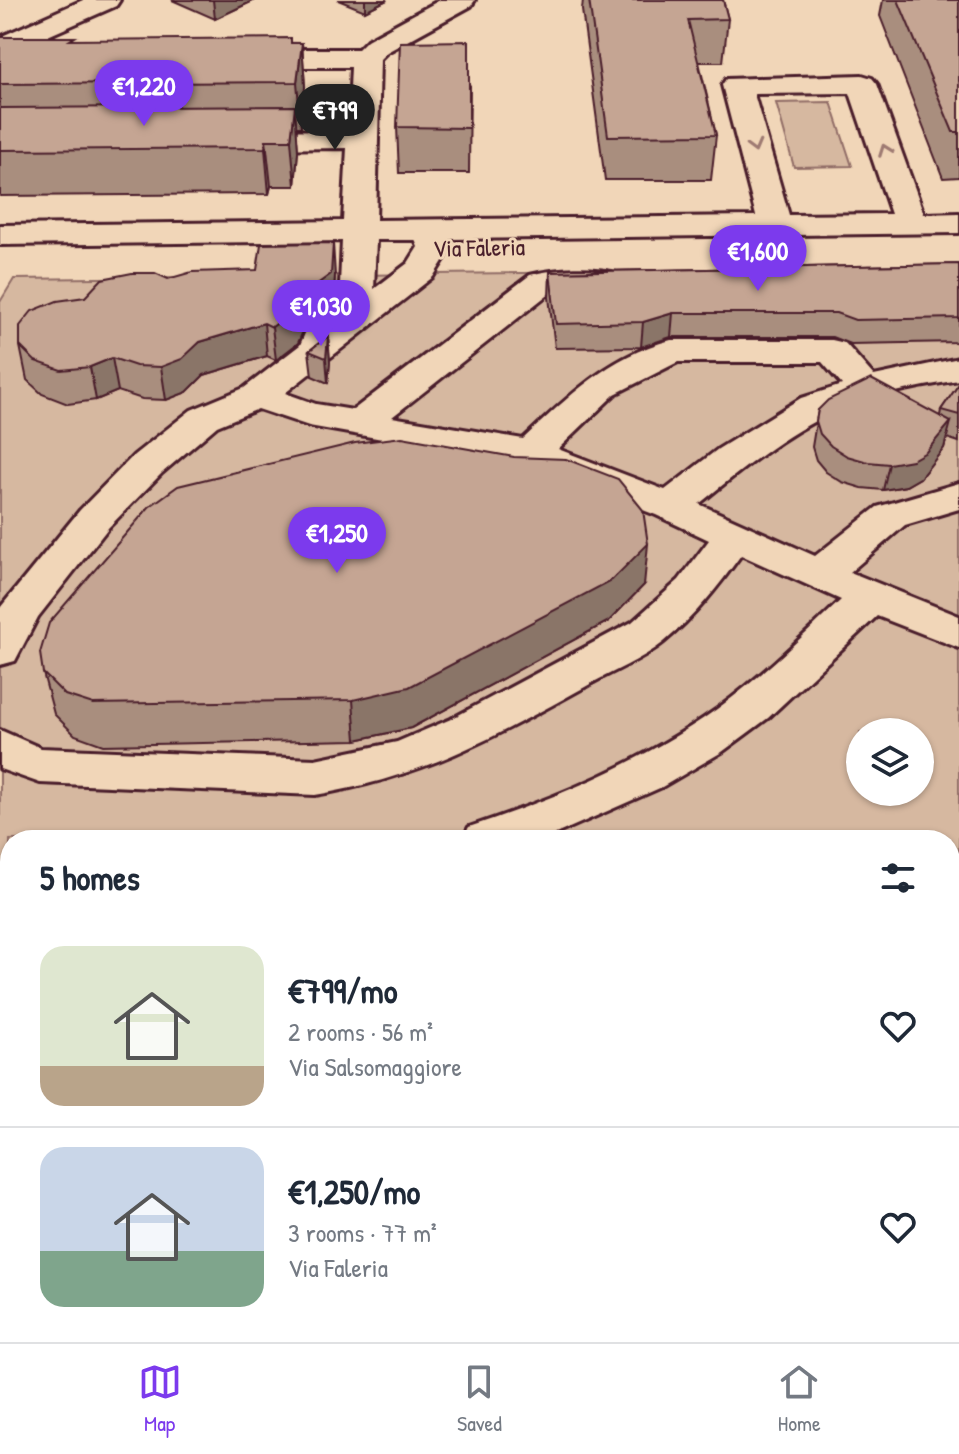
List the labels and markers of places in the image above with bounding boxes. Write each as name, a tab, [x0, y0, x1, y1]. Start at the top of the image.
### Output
pin: €1,220	[79, 60, 209, 128]
pin: €799	[288, 84, 382, 152]
pin: €1,600	[693, 225, 823, 293]
pin: €1,030	[256, 280, 386, 348]
pin: €1,250	[272, 507, 402, 575]

